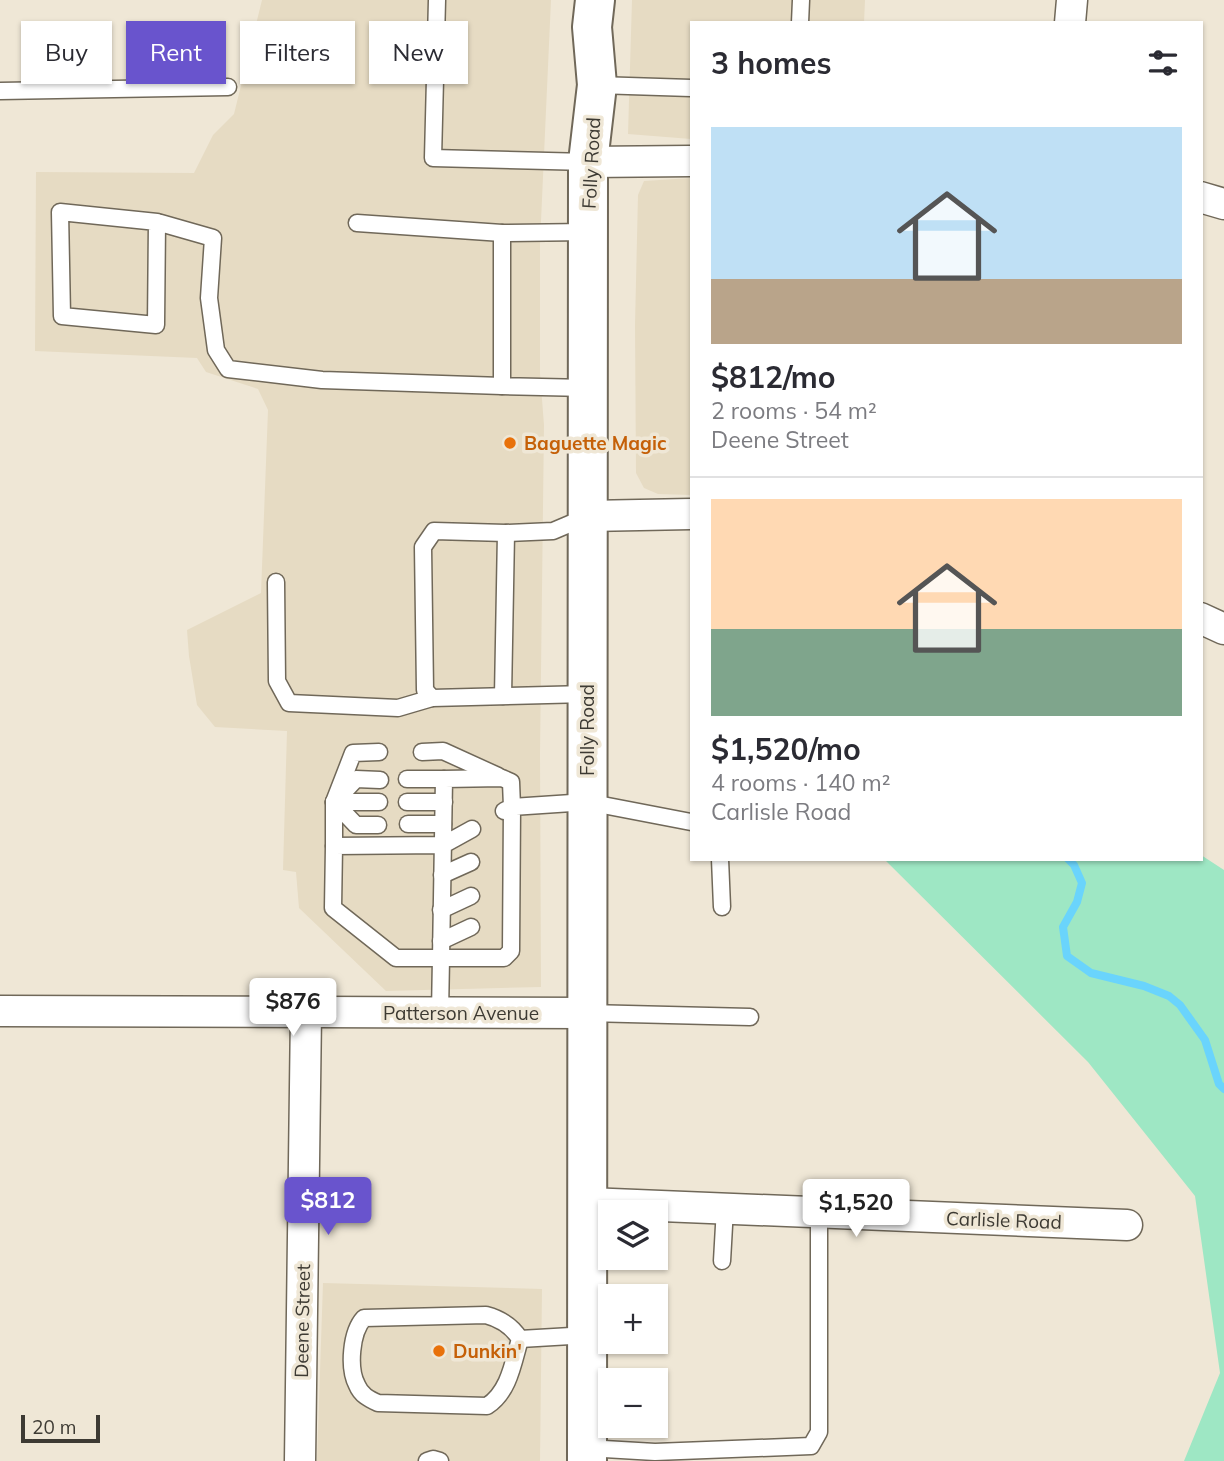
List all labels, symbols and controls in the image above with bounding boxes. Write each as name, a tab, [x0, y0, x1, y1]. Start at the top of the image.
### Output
chip: Buy	[21, 21, 112, 84]
chip: Rent	[126, 21, 226, 84]
chip: Filters	[240, 21, 355, 84]
chip: New	[369, 21, 468, 84]
text: 3 homes	[711, 44, 832, 82]
icon: filters	[1144, 44, 1182, 82]
street label: Folly Road	[577, 117, 605, 209]
icon: home	[884, 173, 1010, 299]
text: $812/mo	[711, 358, 835, 396]
text: 2 rooms · 54 m²	[711, 396, 877, 425]
text: Deene Street	[711, 425, 849, 454]
place label: Baguette Magic	[524, 431, 667, 455]
marker: Baguette Magic	[502, 435, 518, 451]
icon: home	[884, 545, 1010, 671]
street label: Folly Road	[575, 684, 599, 776]
text: $1,520/mo	[711, 730, 861, 768]
text: 4 rooms · 140 m²	[711, 768, 891, 797]
text: Carlisle Road	[711, 797, 851, 826]
pin: $876	[252, 978, 334, 1038]
text: $876	[265, 986, 321, 1015]
street label: Patterson Avenue	[383, 1001, 539, 1025]
pin: $812	[287, 1178, 369, 1237]
pin: $1,520	[799, 1180, 913, 1239]
text: $812	[300, 1185, 356, 1214]
text: $1,520	[819, 1187, 893, 1216]
map controls	[598, 1200, 668, 1438]
button: layers	[598, 1200, 668, 1270]
street label: Carlisle Road	[946, 1206, 1062, 1234]
street label: Deene Street	[289, 1264, 315, 1378]
button: +	[598, 1284, 668, 1354]
place label: Dunkin'	[453, 1339, 522, 1363]
marker: Dunkin'	[431, 1343, 447, 1359]
button: −	[598, 1368, 668, 1438]
scale bar	[21, 1412, 100, 1444]
text: 20 m	[32, 1415, 76, 1439]

